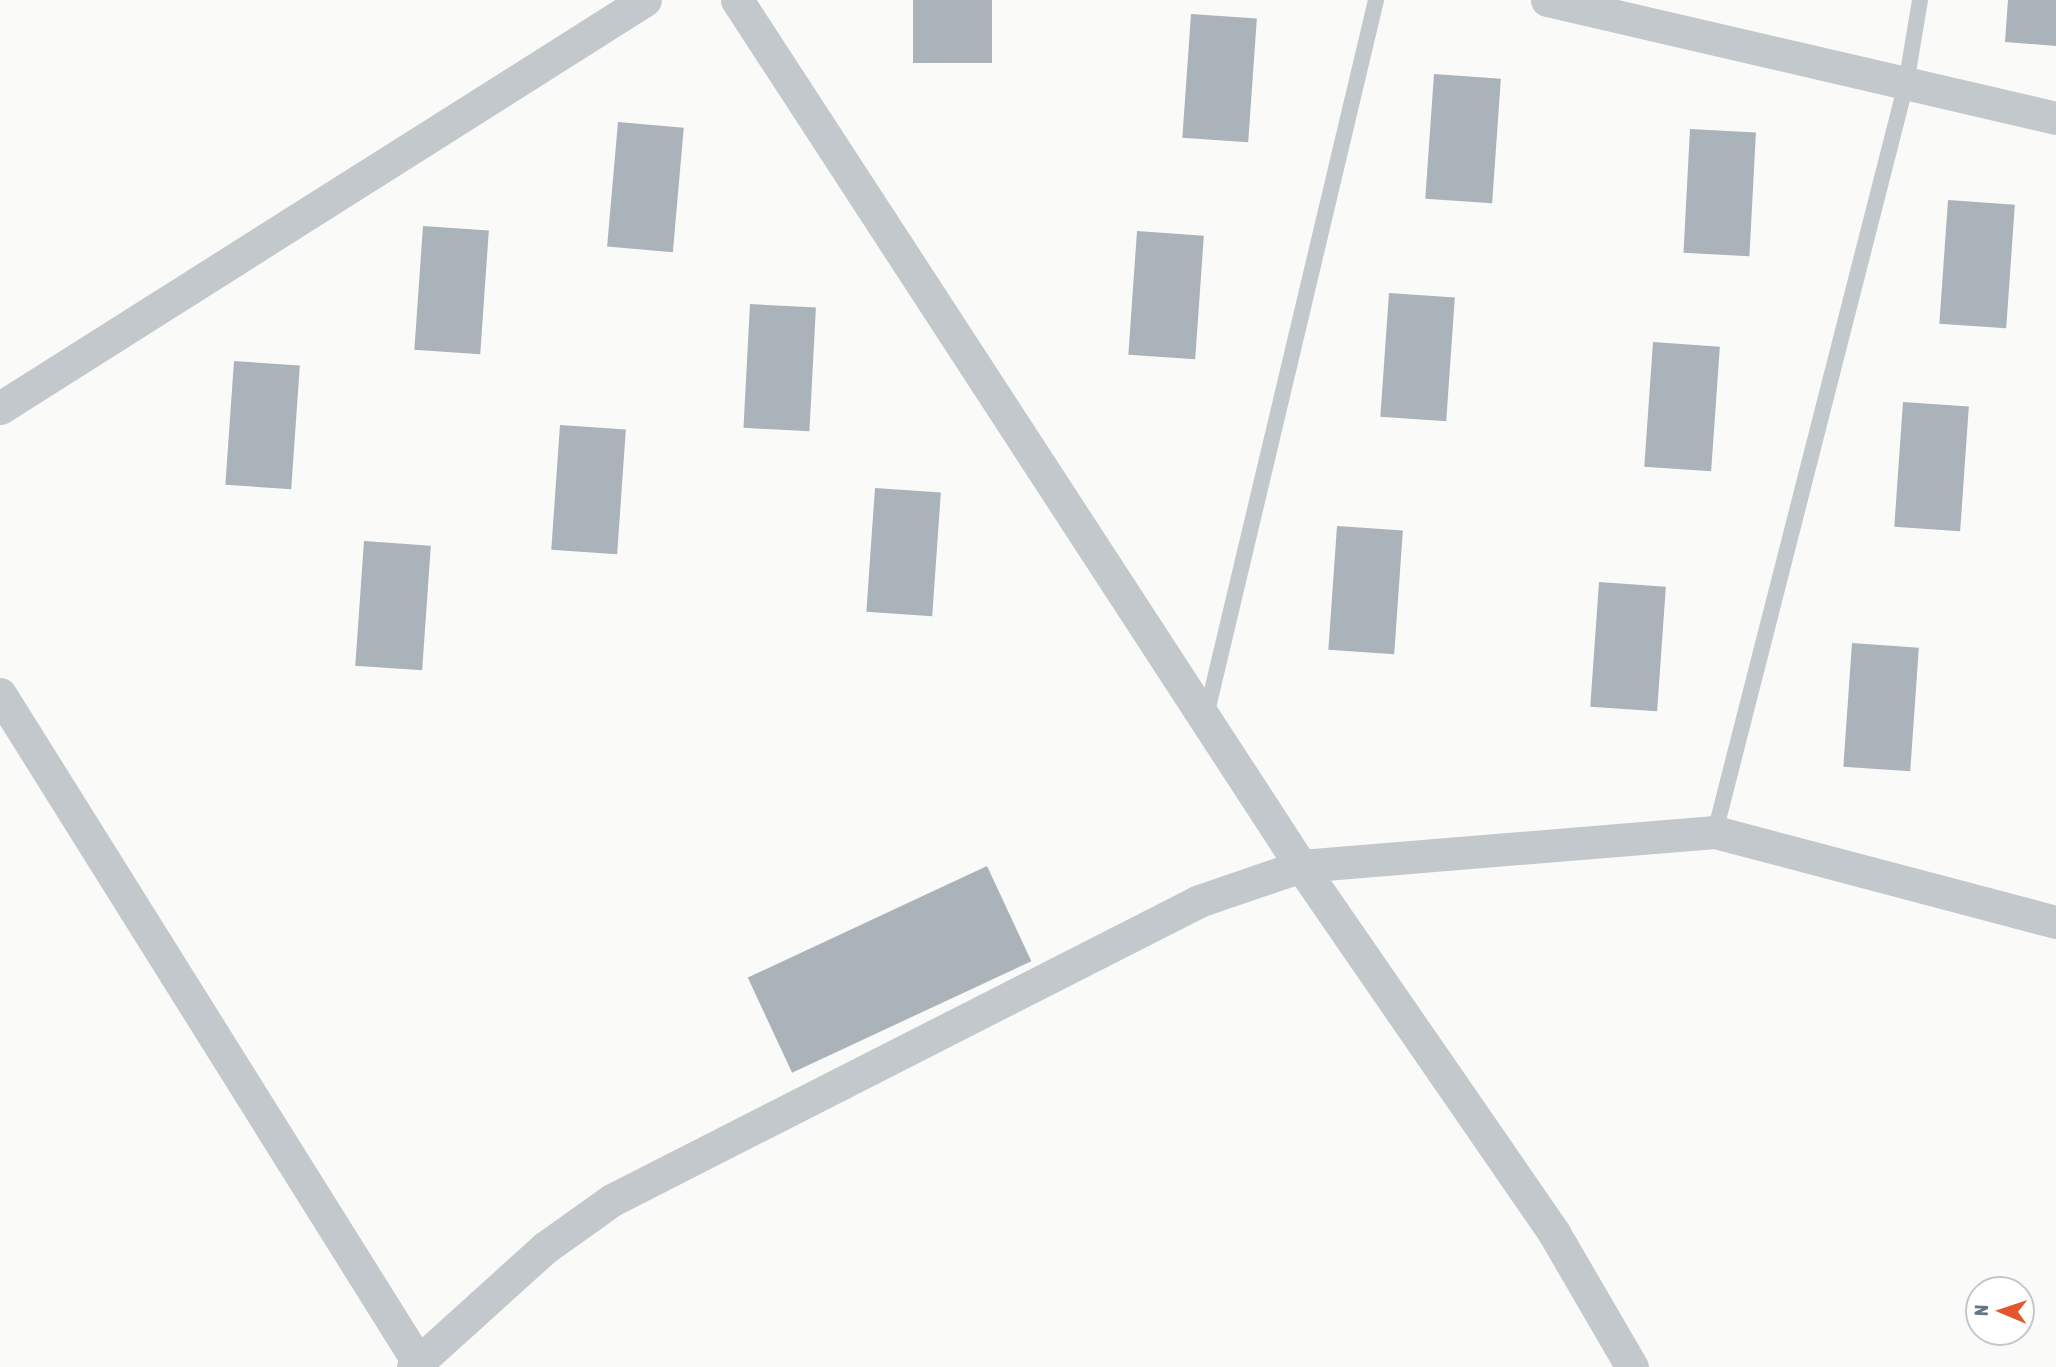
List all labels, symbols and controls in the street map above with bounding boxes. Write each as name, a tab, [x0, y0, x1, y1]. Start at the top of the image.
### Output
north arrow	[1965, 1276, 2035, 1346]
text: N	[1970, 1304, 1992, 1316]

